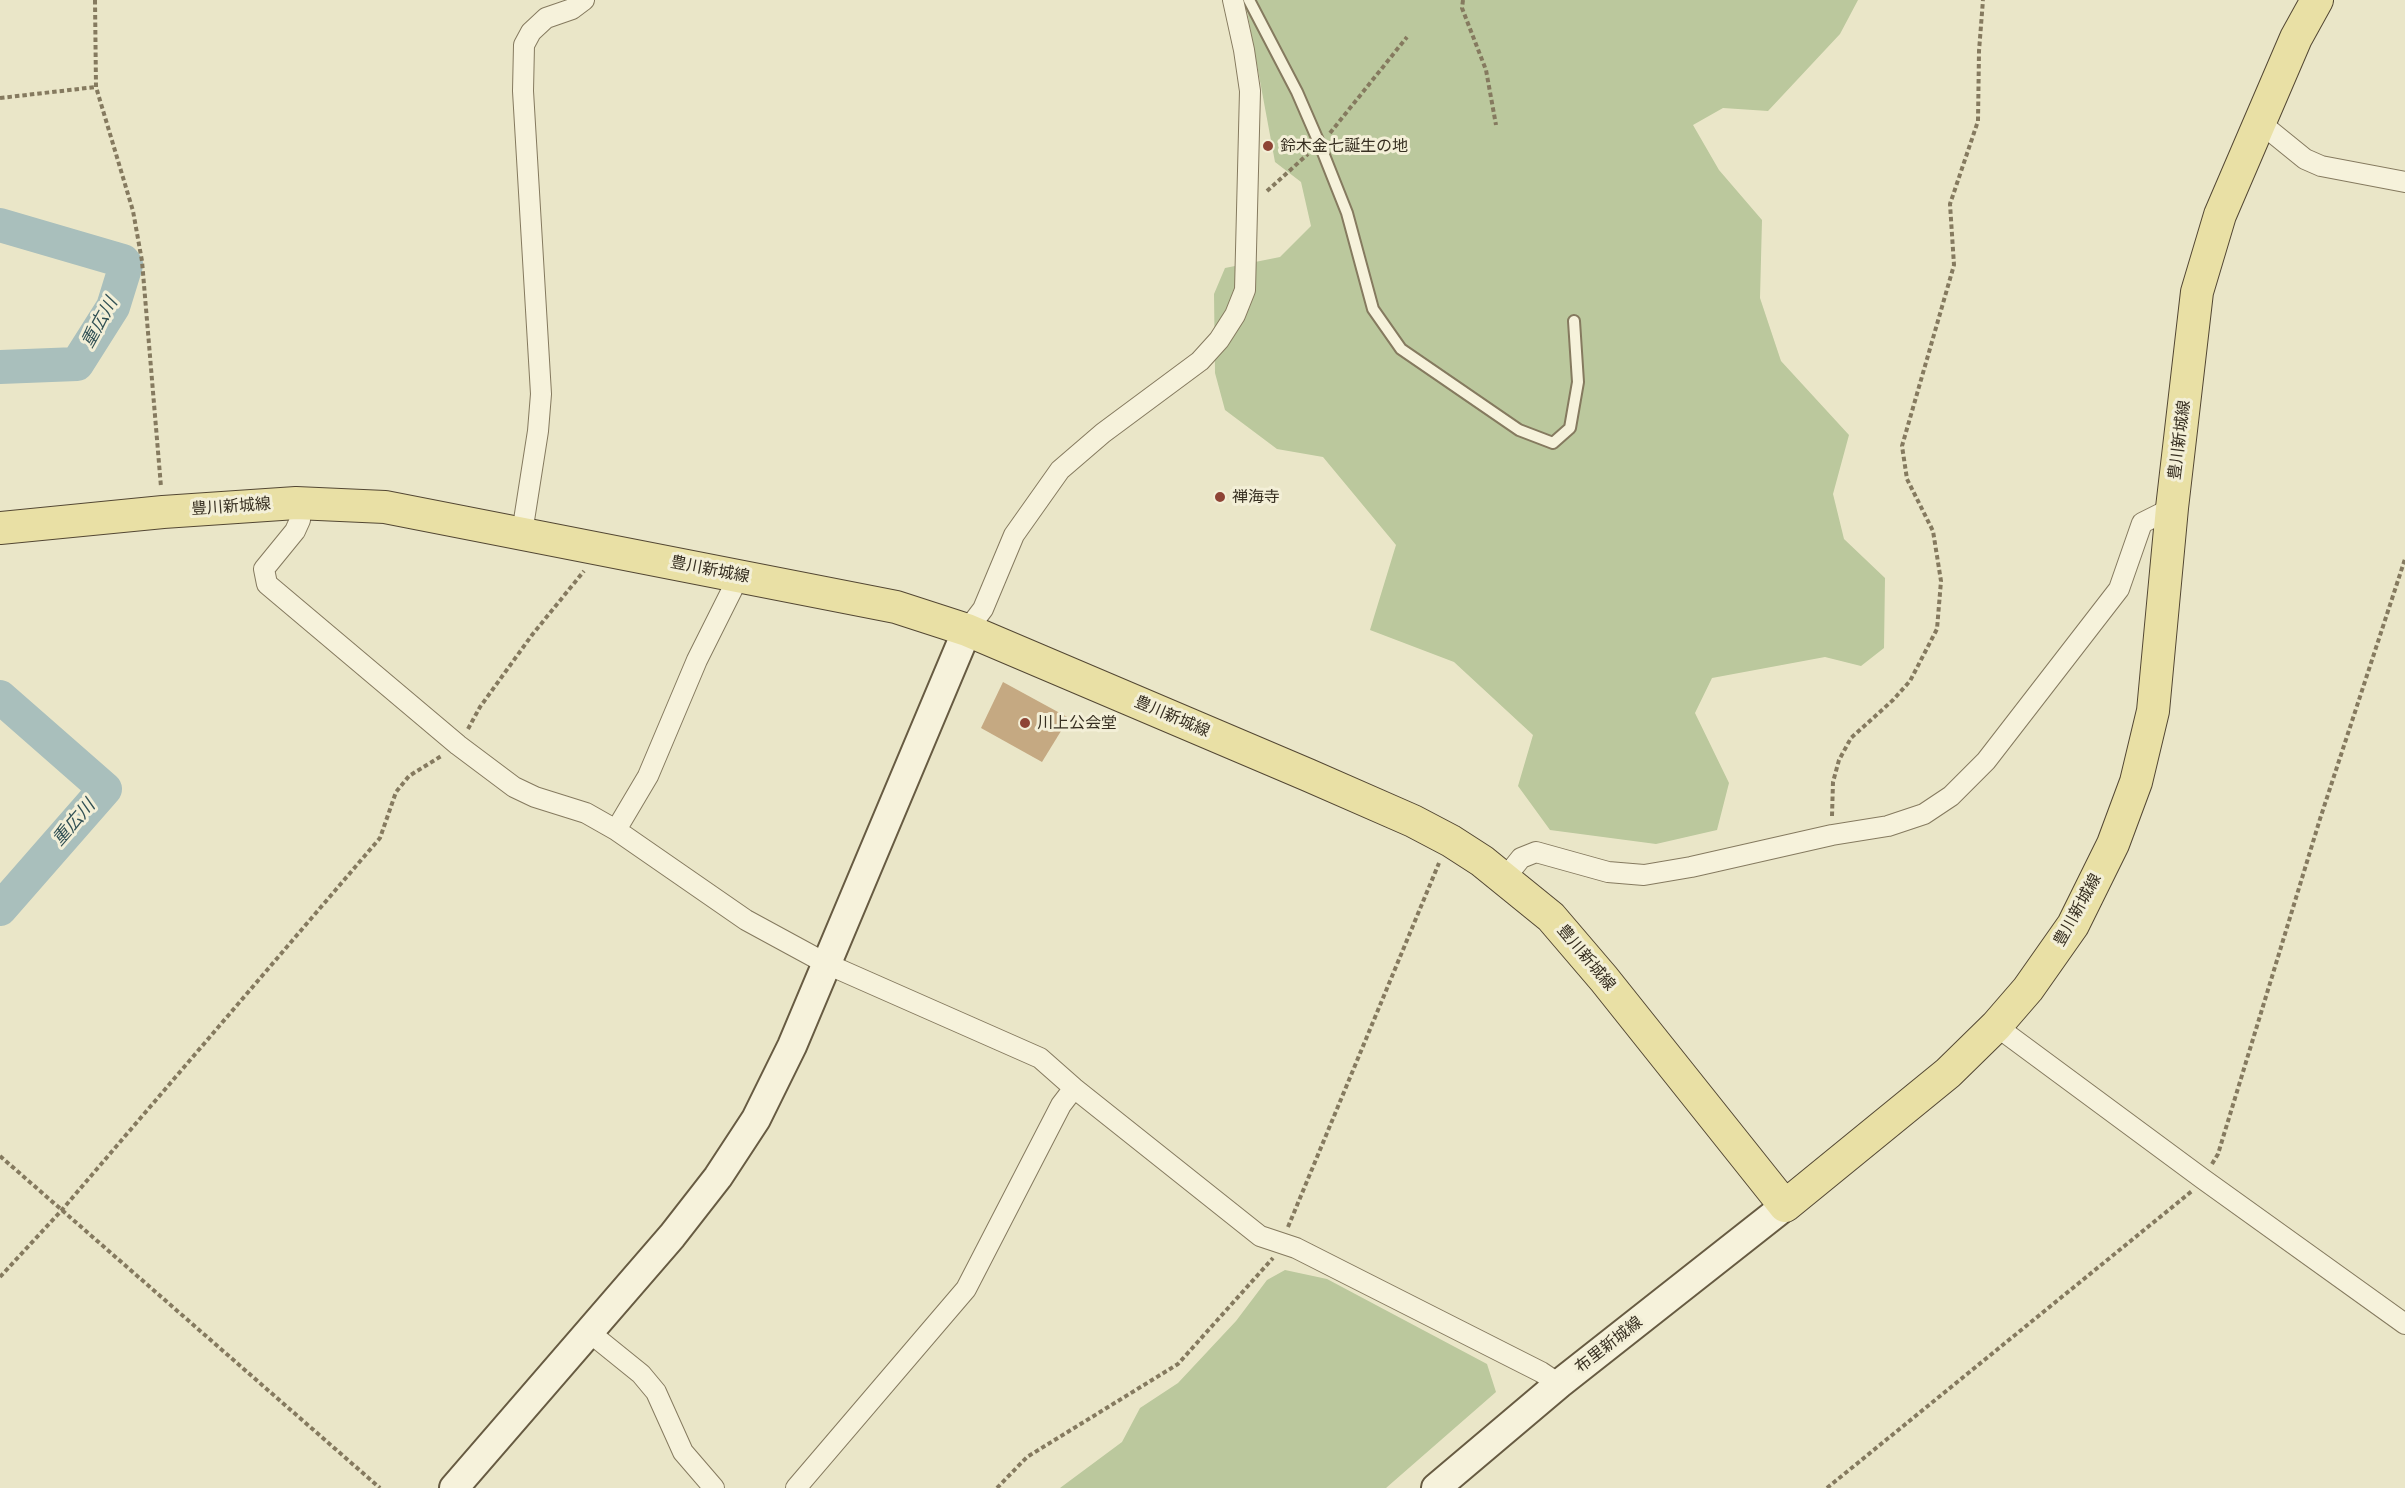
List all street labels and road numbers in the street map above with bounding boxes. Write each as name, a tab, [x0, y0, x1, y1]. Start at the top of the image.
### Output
street label: 豊川新城線	[2166, 399, 2194, 481]
street label: 豊川新城線	[190, 495, 272, 519]
street label: 豊川新城線	[669, 553, 751, 587]
street label: 豊川新城線	[1131, 693, 1213, 741]
street label: 豊川新城線	[2050, 870, 2106, 950]
street label: 豊川新城線	[1553, 921, 1619, 995]
street label: 布里新城線	[1572, 1313, 1646, 1377]

